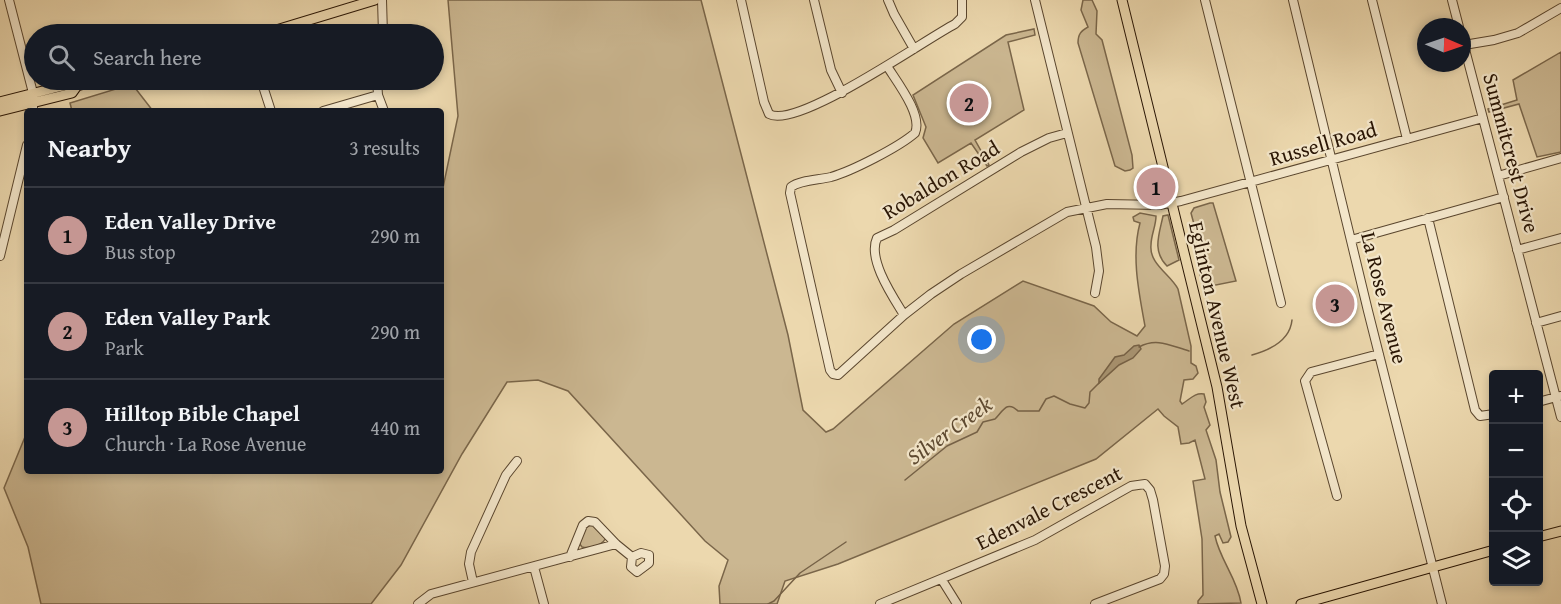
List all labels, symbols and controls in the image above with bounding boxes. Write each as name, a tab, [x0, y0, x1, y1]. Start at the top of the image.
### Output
north arrow	[1417, 18, 1471, 72]
search box	[24, 24, 444, 90]
icon: search	[45, 41, 78, 74]
text: Search here	[93, 41, 202, 73]
street label: Summitcrest Drive	[1475, 70, 1548, 236]
pin: 2	[950, 80, 988, 126]
street label: Russell Road	[1266, 113, 1381, 174]
text: Nearby	[48, 128, 131, 167]
street label: Robaldon Road	[876, 132, 1006, 227]
text: 3 results	[349, 133, 420, 162]
pin: 1	[1136, 164, 1176, 210]
text: Eden Valley Drive	[105, 205, 276, 237]
street label: Eglinton Avenue West	[1181, 218, 1254, 412]
text: 1	[62, 221, 73, 250]
text: 290 m	[370, 221, 420, 250]
street label: La Rose Avenue	[1353, 229, 1416, 367]
text: Bus stop	[105, 237, 176, 266]
pin: 3	[1316, 282, 1354, 326]
text: Eden Valley Park	[105, 301, 270, 333]
text: 2	[62, 317, 73, 346]
text: 290 m	[370, 317, 420, 346]
your location	[967, 325, 996, 354]
text: Park	[105, 333, 144, 362]
map controls	[1489, 370, 1543, 586]
button: +	[1489, 370, 1543, 424]
water label: Silver Creek	[900, 388, 999, 472]
text: Hilltop Bible Chapel	[105, 397, 300, 429]
text: 3	[62, 413, 73, 442]
text: 440 m	[370, 413, 420, 442]
button: −	[1489, 424, 1543, 478]
text: Church · La Rose Avenue	[105, 429, 306, 458]
street label: Edenvale Crescent	[970, 457, 1128, 558]
button: locate	[1489, 478, 1543, 532]
button: layers	[1489, 532, 1543, 586]

